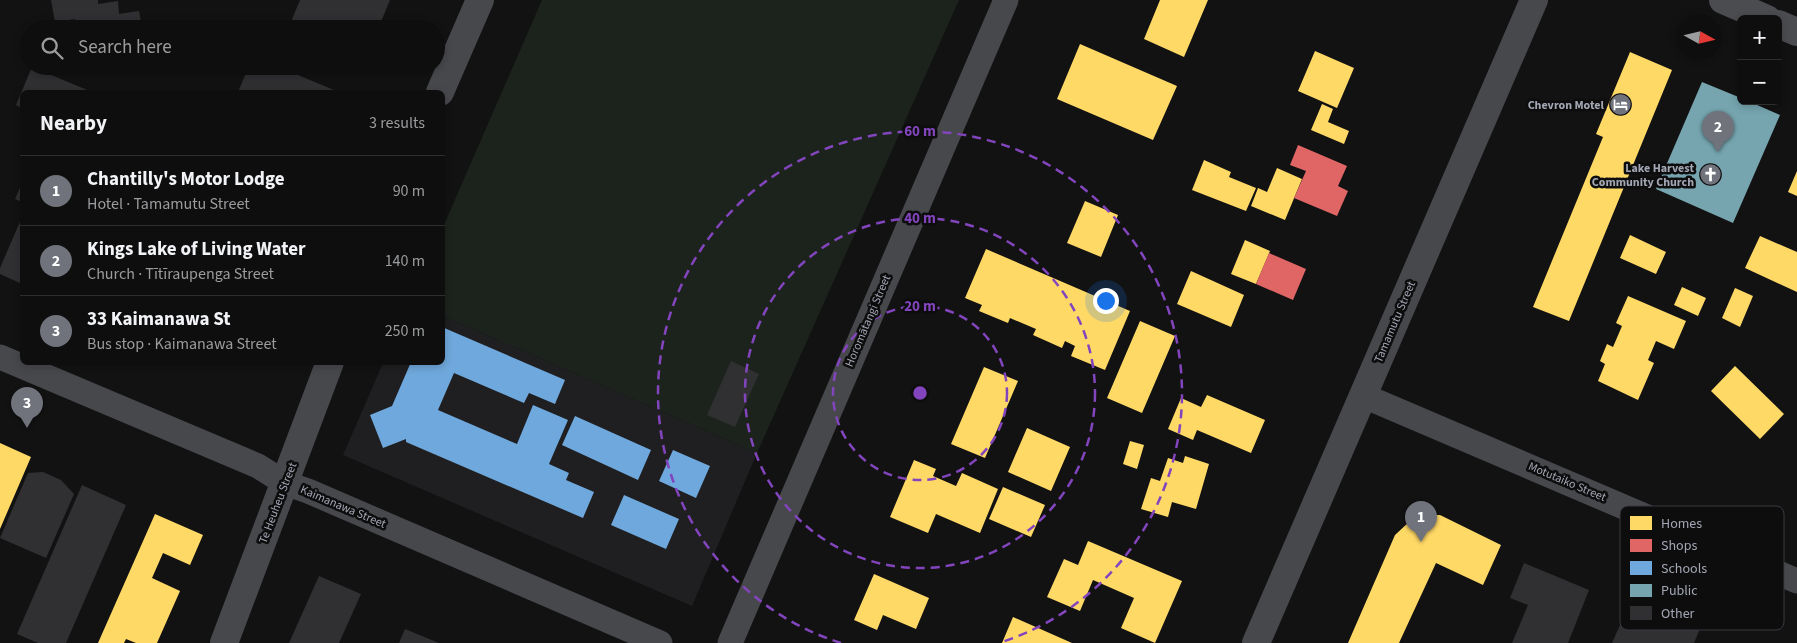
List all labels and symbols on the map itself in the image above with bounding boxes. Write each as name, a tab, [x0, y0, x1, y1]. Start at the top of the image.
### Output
north arrow	[1677, 15, 1722, 60]
hotel icon: Chevron Motel	[1608, 93, 1632, 117]
place label: Chevron Motel	[1528, 97, 1605, 114]
pin: 2	[1702, 111, 1734, 152]
text: 60 m	[904, 121, 936, 142]
place label: Lake Harvest Community Church	[1592, 160, 1694, 191]
church icon: Lake Harvest Community Church	[1698, 163, 1722, 187]
text: 40 m	[904, 208, 936, 229]
street label: Horomātangi Street	[841, 272, 895, 370]
street label: Tamamutu Street	[1370, 279, 1420, 365]
your location	[1093, 288, 1119, 314]
text: 20 m	[904, 296, 936, 317]
centre of rings	[911, 384, 929, 402]
pin: 3	[11, 387, 43, 428]
street label: Motutaiko Street	[1525, 458, 1609, 506]
street label: Te Heuheu Street	[255, 460, 301, 546]
street label: Kaimanawa Street	[298, 481, 388, 533]
pin: 1	[1405, 501, 1437, 542]
legend	[1620, 506, 1784, 630]
text: Homes	[1661, 514, 1702, 534]
text: Shops	[1661, 536, 1697, 556]
text: Schools	[1661, 559, 1707, 579]
text: Public	[1661, 581, 1698, 601]
text: Other	[1661, 604, 1695, 624]

